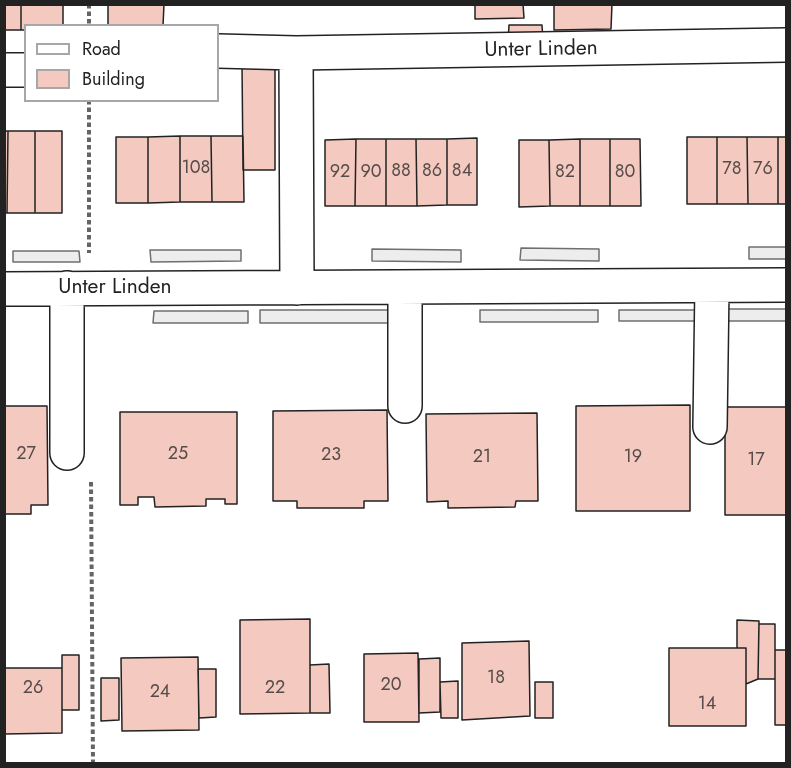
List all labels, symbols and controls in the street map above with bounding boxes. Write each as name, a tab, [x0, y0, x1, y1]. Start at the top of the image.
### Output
legend	[24, 24, 219, 102]
text: Road	[82, 36, 121, 62]
street label: Unter Linden	[484, 36, 598, 64]
text: Building	[82, 66, 145, 92]
house number: 108	[182, 158, 210, 180]
house number: 78	[722, 159, 742, 181]
house number: 76	[753, 159, 773, 181]
house number: 88	[391, 161, 411, 183]
house number: 86	[422, 161, 442, 183]
house number: 84	[452, 161, 472, 183]
house number: 92	[330, 162, 350, 184]
house number: 90	[360, 162, 382, 184]
house number: 82	[555, 162, 575, 184]
house number: 80	[615, 162, 635, 184]
street label: Unter Linden	[58, 275, 172, 301]
house number: 27	[16, 444, 36, 466]
house number: 25	[168, 444, 188, 466]
house number: 23	[321, 445, 341, 467]
house number: 21	[473, 447, 491, 469]
house number: 19	[624, 447, 642, 469]
house number: 17	[747, 450, 765, 472]
house number: 18	[487, 668, 505, 690]
house number: 20	[380, 675, 402, 697]
house number: 26	[23, 678, 43, 700]
house number: 22	[265, 678, 285, 700]
house number: 24	[150, 682, 170, 704]
house number: 14	[698, 694, 716, 716]

